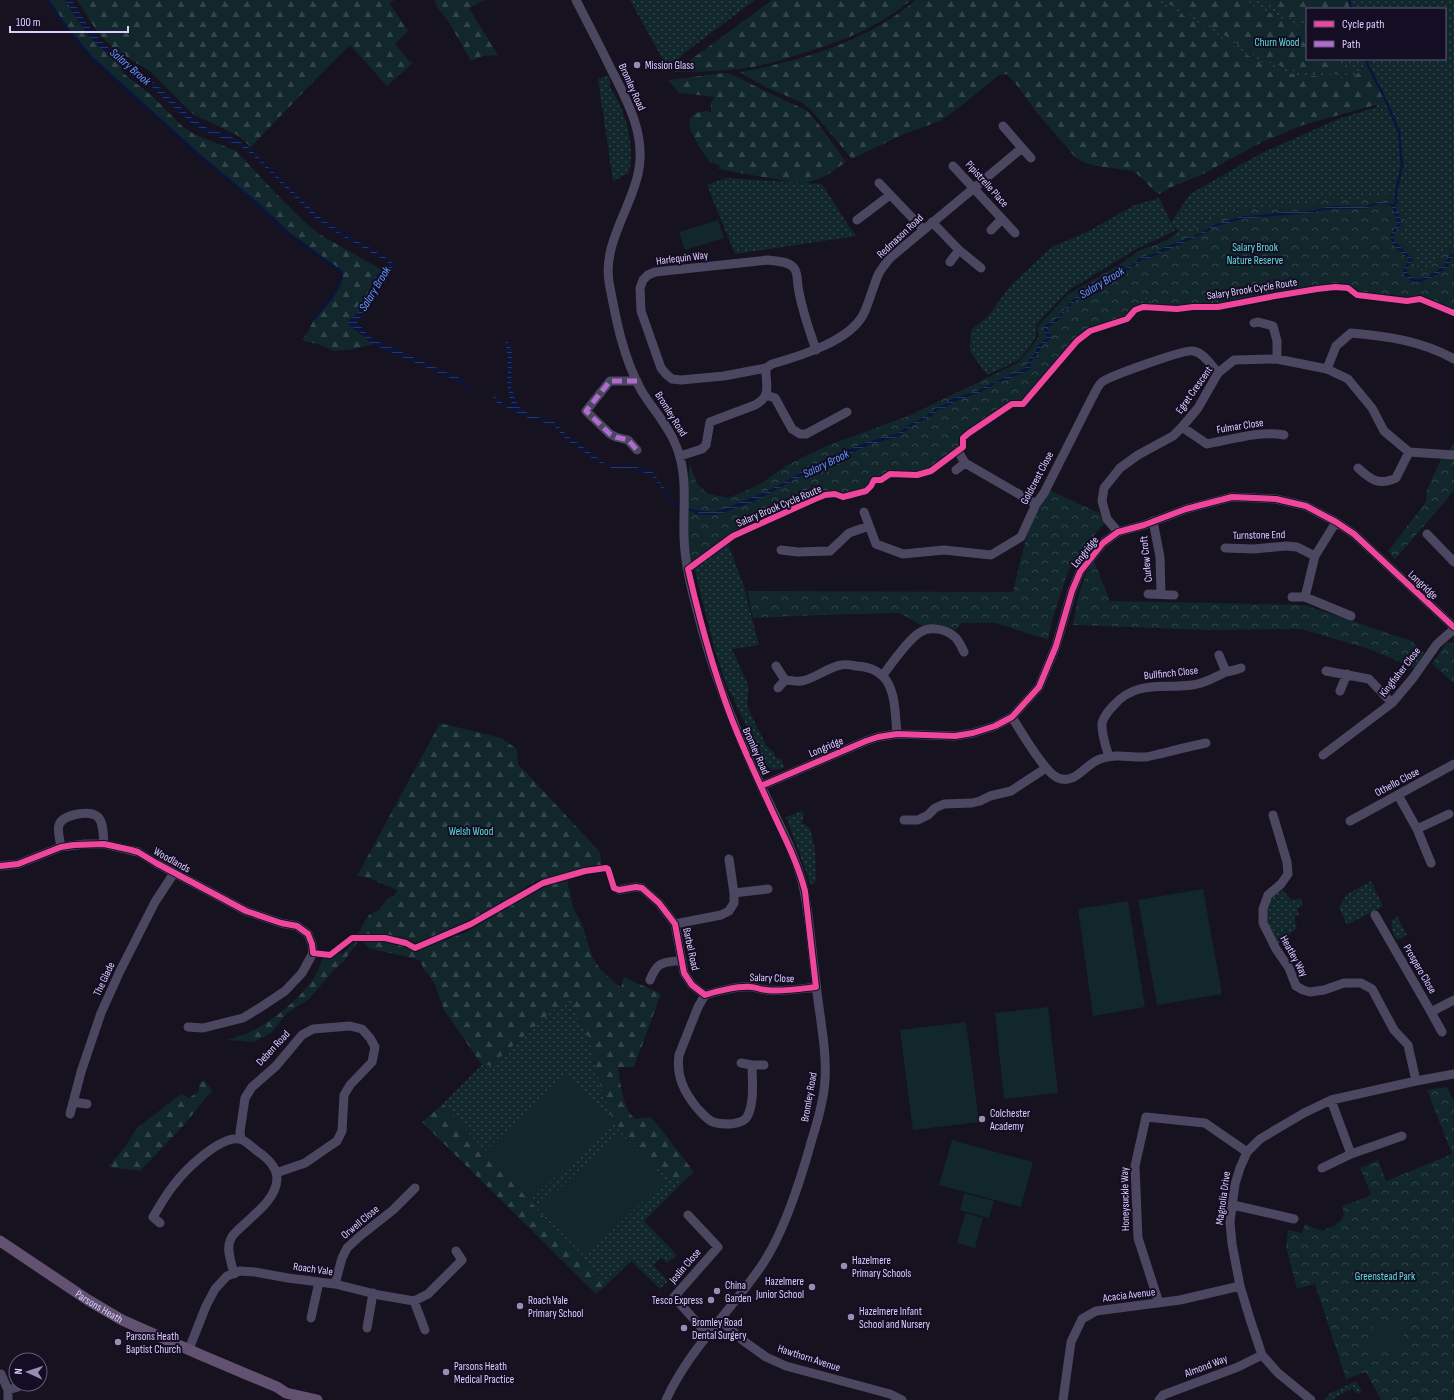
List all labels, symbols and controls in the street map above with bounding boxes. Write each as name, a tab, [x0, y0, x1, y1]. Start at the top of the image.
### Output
scale bar	[10, 8, 128, 34]
legend	[1306, 8, 1446, 60]
text: 100 m	[16, 15, 41, 30]
text: Cycle path	[1342, 17, 1384, 32]
park label: Churn Wood	[1255, 36, 1300, 49]
text: Path	[1342, 37, 1360, 52]
water label: Salary Brook	[106, 45, 154, 89]
place label: Mission Glass	[645, 59, 694, 72]
marker: Mission Glass	[632, 60, 642, 70]
street label: Bromley Road	[616, 61, 648, 113]
street label: Pipistrelle Place	[963, 158, 1011, 210]
street label: Redmason Road	[874, 211, 926, 261]
park label: Salary Brook Nature Reserve	[1227, 241, 1283, 267]
street label: Harlequin Way	[655, 248, 710, 268]
water label: Salary Brook	[356, 263, 394, 314]
water label: Salary Brook	[1077, 264, 1128, 302]
street label: Salary Brook Cycle Route	[1206, 275, 1298, 303]
street label: Egret Crescent	[1173, 363, 1215, 416]
street label: Bromley Road	[652, 389, 690, 439]
street label: Fulmar Close	[1216, 416, 1264, 436]
water label: Salary Brook	[800, 446, 852, 482]
street label: Goldcrest Close	[1018, 449, 1056, 507]
street label: Salary Brook Cycle Route	[734, 482, 824, 530]
street label: Turnstone End	[1233, 528, 1286, 542]
street label: Longridge	[1069, 534, 1101, 570]
street label: Curlew Croft	[1137, 534, 1155, 583]
street label: Longridge	[1405, 568, 1441, 602]
street label: Kingfisher Close	[1377, 645, 1423, 699]
street label: Bullfinch Close	[1143, 664, 1199, 682]
street label: Bromley Road	[740, 725, 772, 777]
street label: Longridge	[807, 734, 845, 760]
street label: Othello Close	[1372, 765, 1422, 799]
park label: Welsh Wood	[449, 825, 494, 838]
street label: Woodlands	[151, 845, 193, 875]
street label: Barbel Road	[680, 926, 702, 972]
street label: Heatley Way	[1277, 933, 1311, 980]
street label: Prospero Close	[1401, 942, 1439, 996]
street label: The Glade	[90, 960, 118, 998]
street label: Salary Close	[749, 971, 795, 985]
street label: Deben Road	[253, 1027, 293, 1068]
street label: Bromley Road	[798, 1071, 820, 1123]
place label: Colchester Academy	[989, 1107, 1030, 1133]
marker: Colchester Academy	[977, 1114, 987, 1124]
street label: Honeysuckle Way	[1118, 1166, 1132, 1231]
street label: Magnolia Drive	[1213, 1170, 1233, 1226]
street label: Orwell Close	[338, 1202, 382, 1242]
street label: Joslin Close	[666, 1246, 704, 1287]
place label: Hazelmere Primary Schools	[852, 1254, 911, 1280]
street label: Roach Vale	[292, 1260, 334, 1278]
marker: Hazelmere Primary Schools	[839, 1261, 849, 1271]
park label: Greenstead Park	[1355, 1270, 1416, 1283]
place label: Hazelmere Junior School	[755, 1275, 804, 1301]
place label: China Garden	[725, 1279, 752, 1305]
marker: Hazelmere Junior School	[807, 1282, 817, 1292]
street label: Acacia Avenue	[1101, 1285, 1156, 1305]
marker: China Garden	[712, 1286, 722, 1296]
street label: Parsons Heath	[73, 1287, 126, 1326]
place label: Roach Vale Primary School	[528, 1294, 583, 1320]
place label: Tesco Express	[652, 1294, 703, 1307]
marker: Tesco Express	[706, 1295, 716, 1305]
marker: Roach Vale Primary School	[515, 1301, 525, 1311]
place label: Hazelmere Infant School and Nursery	[859, 1305, 931, 1331]
marker: Hazelmere Infant School and Nursery	[846, 1312, 856, 1322]
place label: Bromley Road Dental Surgery	[692, 1316, 747, 1342]
marker: Bromley Road Dental Surgery	[679, 1323, 689, 1333]
place label: Parsons Heath Baptist Church	[126, 1330, 181, 1356]
marker: Parsons Heath Baptist Church	[113, 1337, 123, 1347]
street label: Hawthorn Avenue	[776, 1342, 842, 1374]
north arrow	[8, 1352, 48, 1392]
street label: Almond Way	[1182, 1352, 1230, 1380]
place label: Parsons Heath Medical Practice	[454, 1360, 514, 1386]
marker: Parsons Heath Medical Practice	[441, 1367, 451, 1377]
text: N	[12, 1368, 25, 1375]

